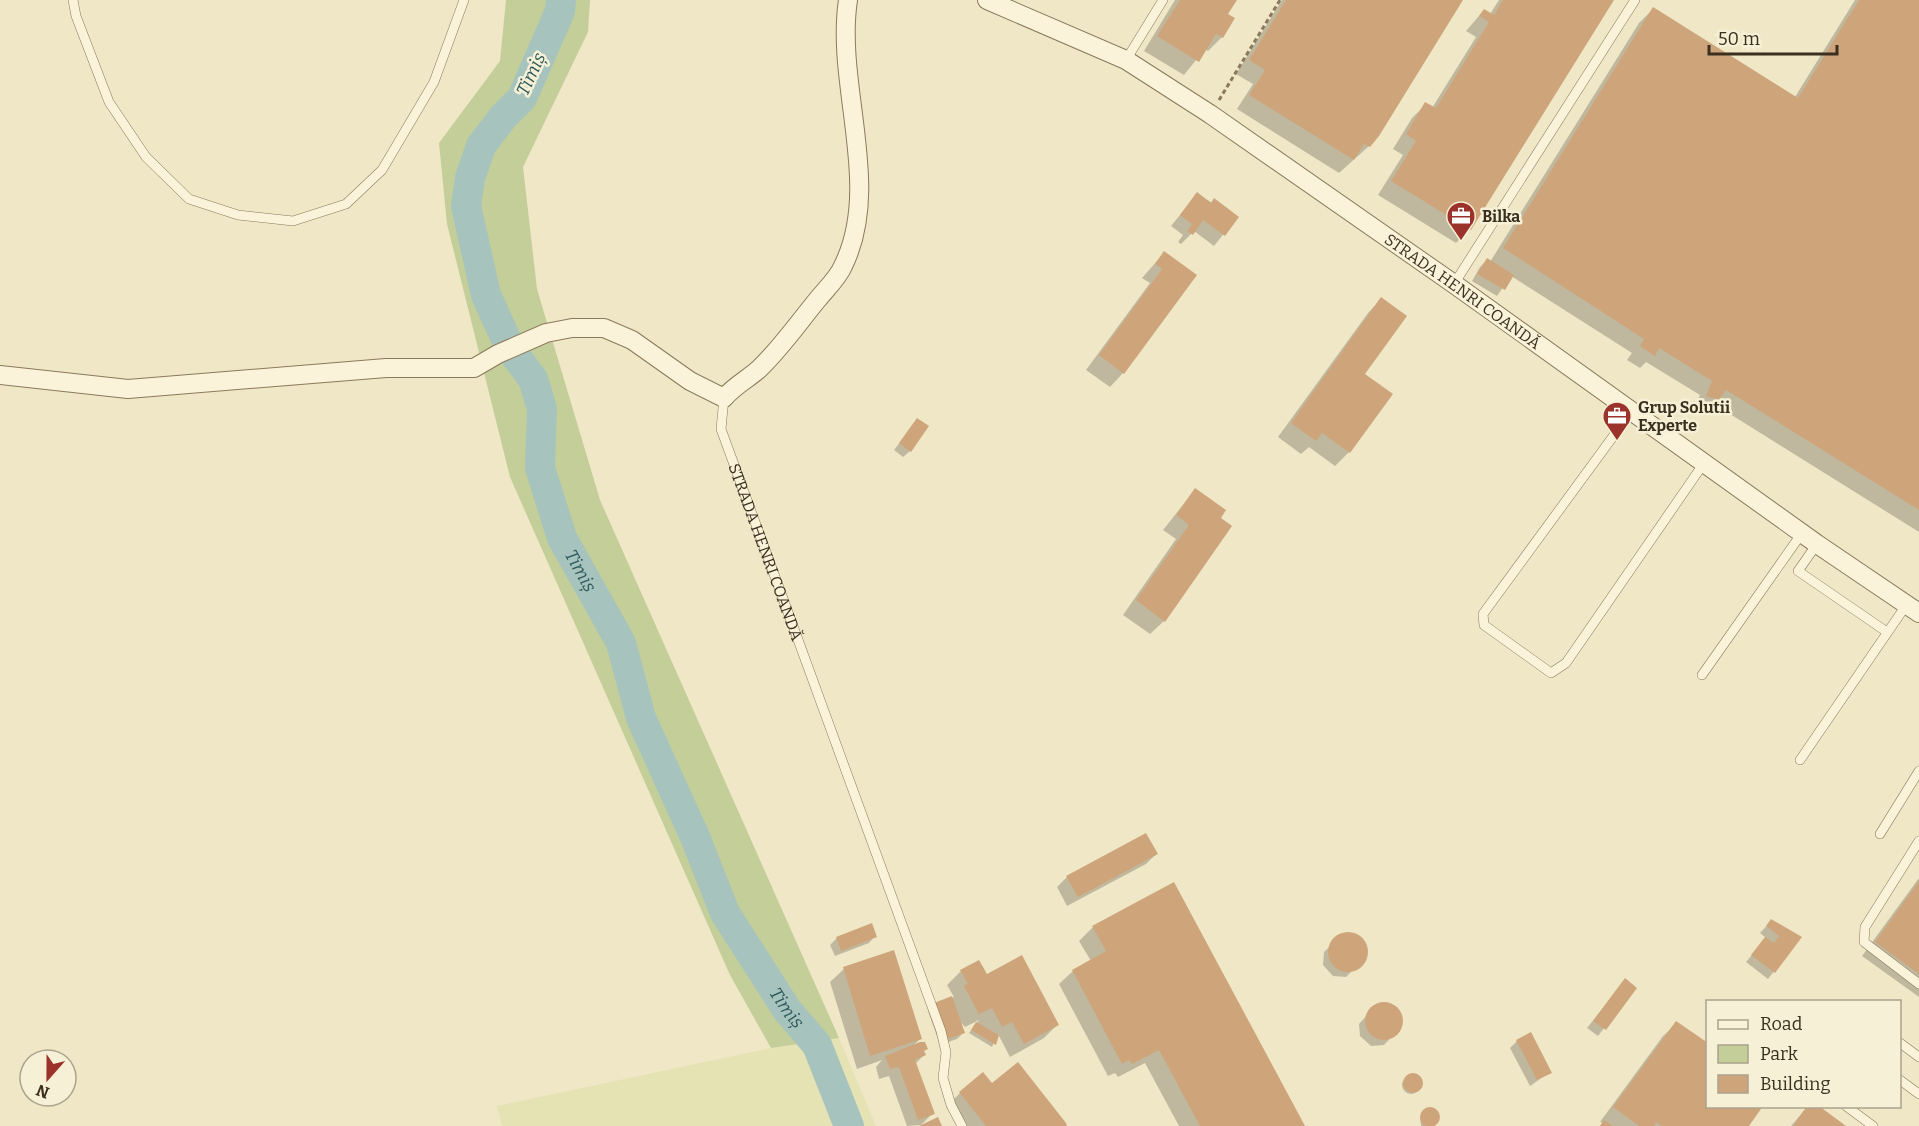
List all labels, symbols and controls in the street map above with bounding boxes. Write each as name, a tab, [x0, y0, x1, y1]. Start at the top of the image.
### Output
scale bar	[1709, 18, 1836, 56]
text: 50 m	[1718, 28, 1760, 50]
water label: Timiș	[511, 49, 551, 99]
office icon: Bilka	[1445, 200, 1477, 242]
place label: Bilka	[1482, 207, 1520, 226]
street label: STRADA HENRI COANDĂ	[1381, 230, 1546, 354]
place label: Grup Solutii Experte	[1638, 398, 1730, 435]
office icon: Grup Solutii Experte	[1601, 400, 1633, 442]
street label: STRADA HENRI COANDĂ	[724, 461, 808, 644]
water label: Timiș	[560, 546, 601, 596]
water label: Timiș	[765, 984, 809, 1033]
legend	[1706, 1000, 1901, 1108]
text: Road	[1760, 1013, 1803, 1035]
text: Park	[1760, 1043, 1799, 1065]
north arrow	[18, 1048, 78, 1108]
text: Building	[1760, 1073, 1831, 1095]
text: N	[34, 1080, 52, 1103]

